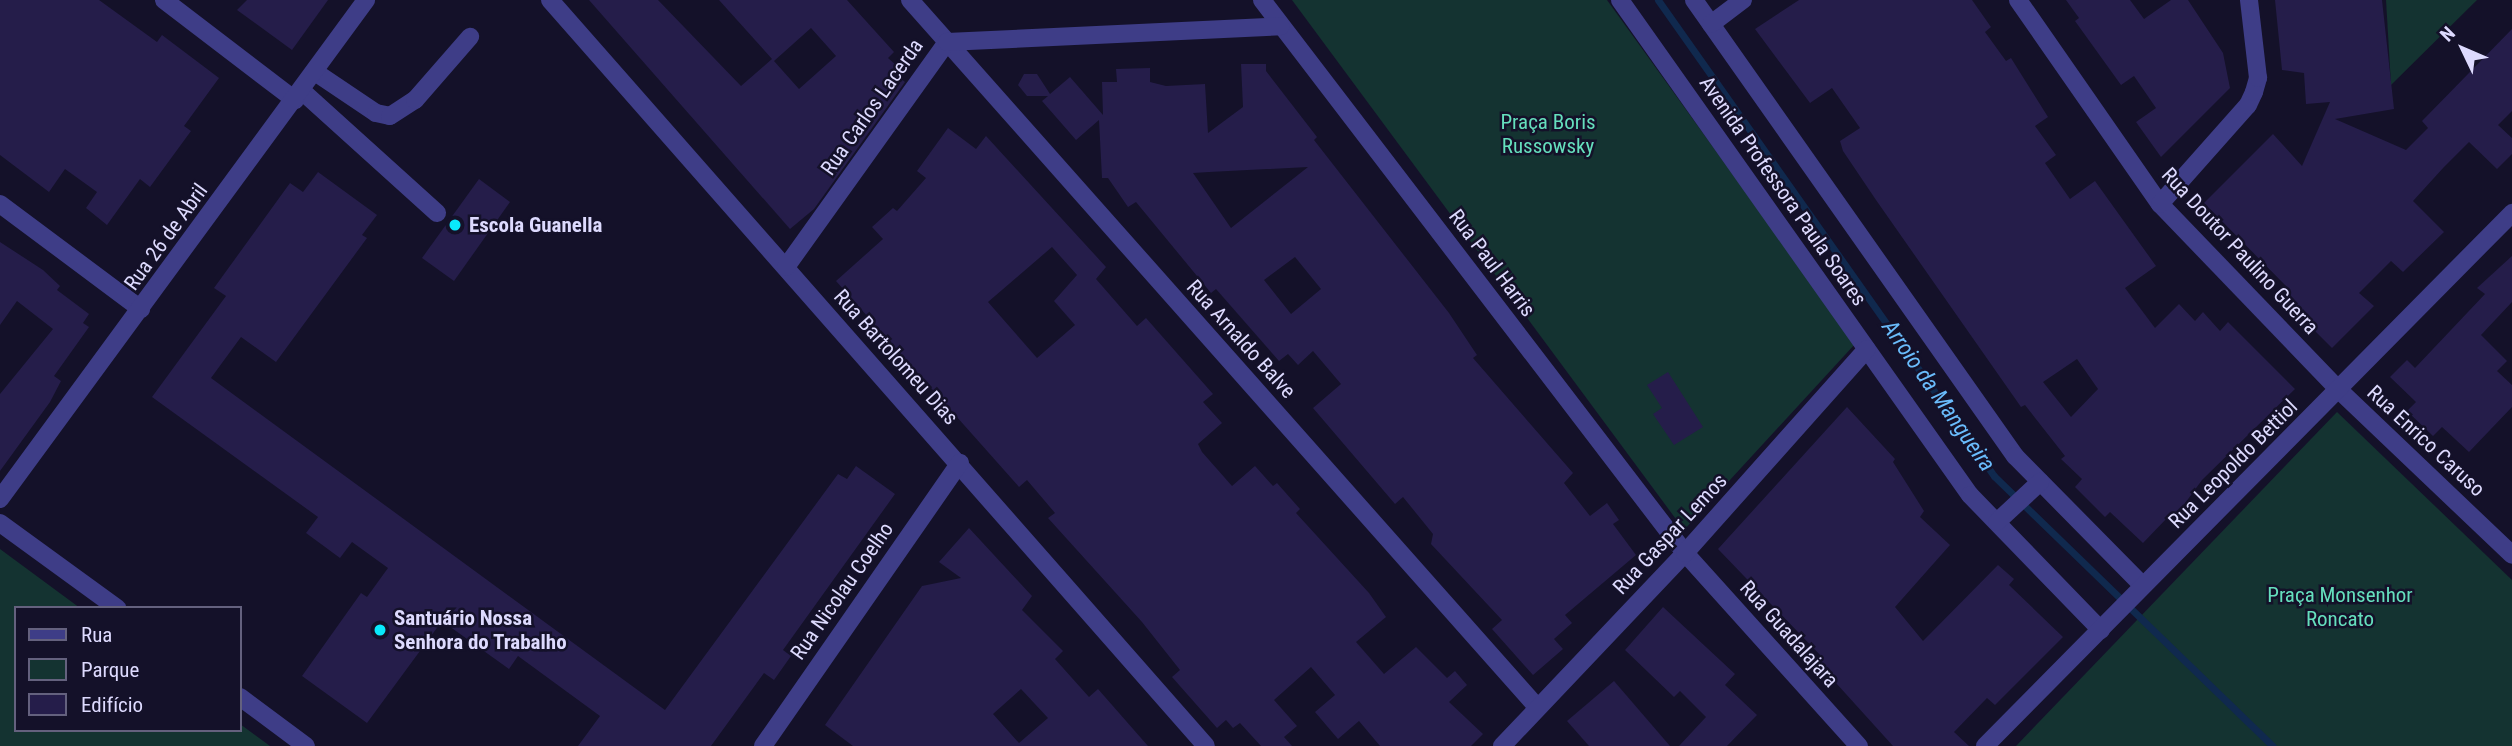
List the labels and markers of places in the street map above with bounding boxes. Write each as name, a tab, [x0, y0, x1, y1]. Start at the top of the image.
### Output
place label: Escola Guanella	[469, 212, 602, 238]
marker: Escola Guanella	[447, 217, 463, 233]
place label: Santuário Nossa Senhora do Trabalho	[394, 605, 567, 655]
marker: Santuário Nossa Senhora do Trabalho	[372, 622, 388, 638]

